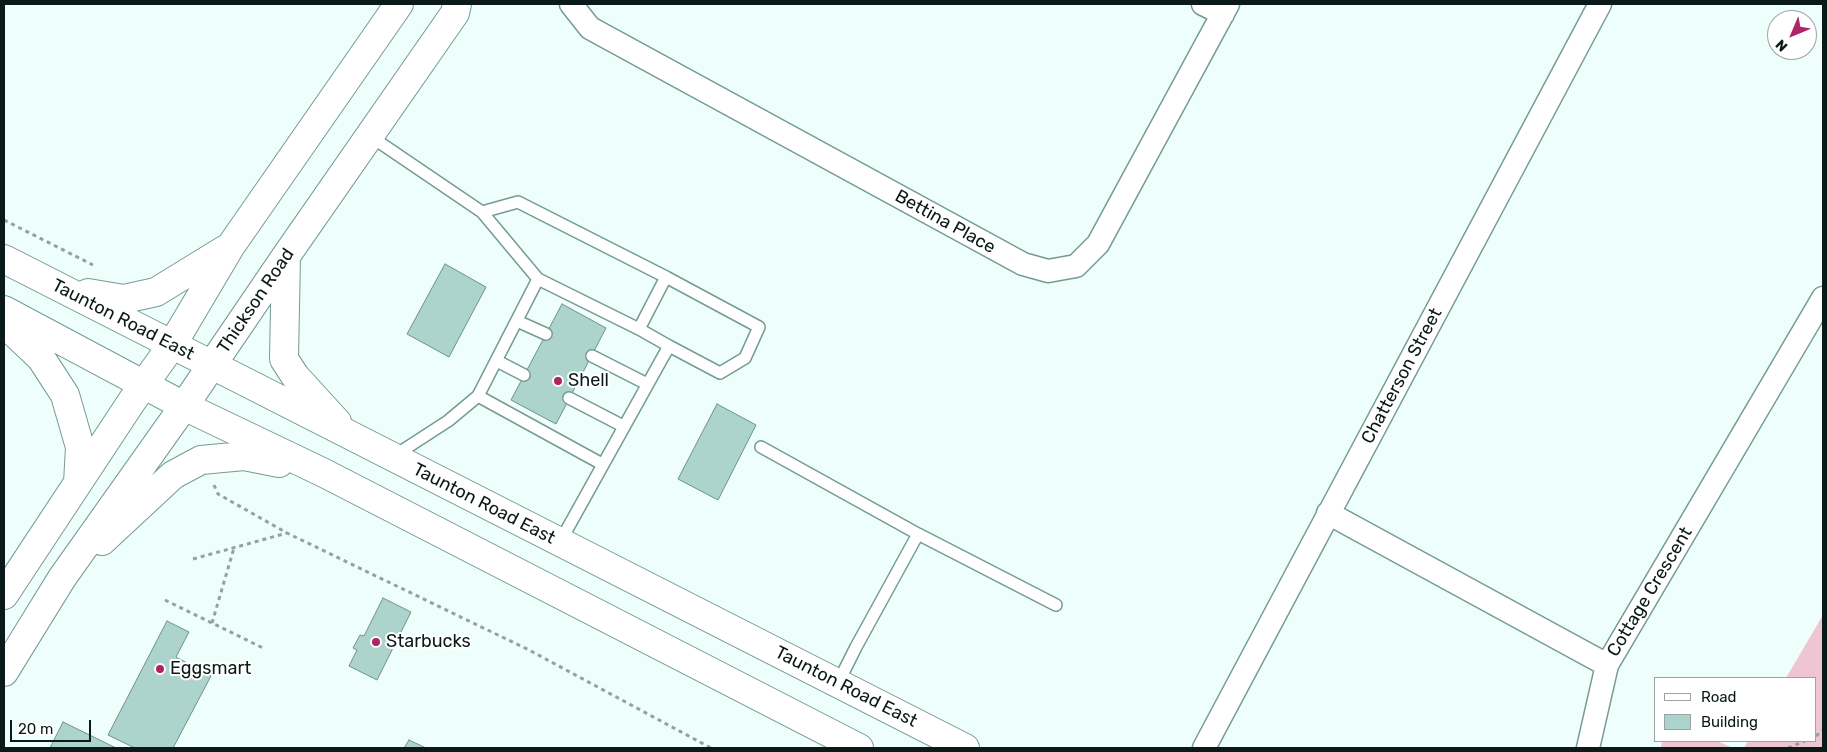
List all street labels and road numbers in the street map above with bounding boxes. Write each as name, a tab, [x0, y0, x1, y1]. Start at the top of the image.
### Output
street label: Bettina Place	[891, 185, 999, 259]
street label: Thickson Road	[213, 244, 299, 358]
street label: Taunton Road East	[48, 275, 198, 365]
street label: Chatterson Street	[1357, 304, 1447, 448]
street label: Taunton Road East	[409, 459, 559, 549]
street label: Cottage Crescent	[1603, 523, 1697, 661]
street label: Taunton Road East	[771, 642, 921, 732]

